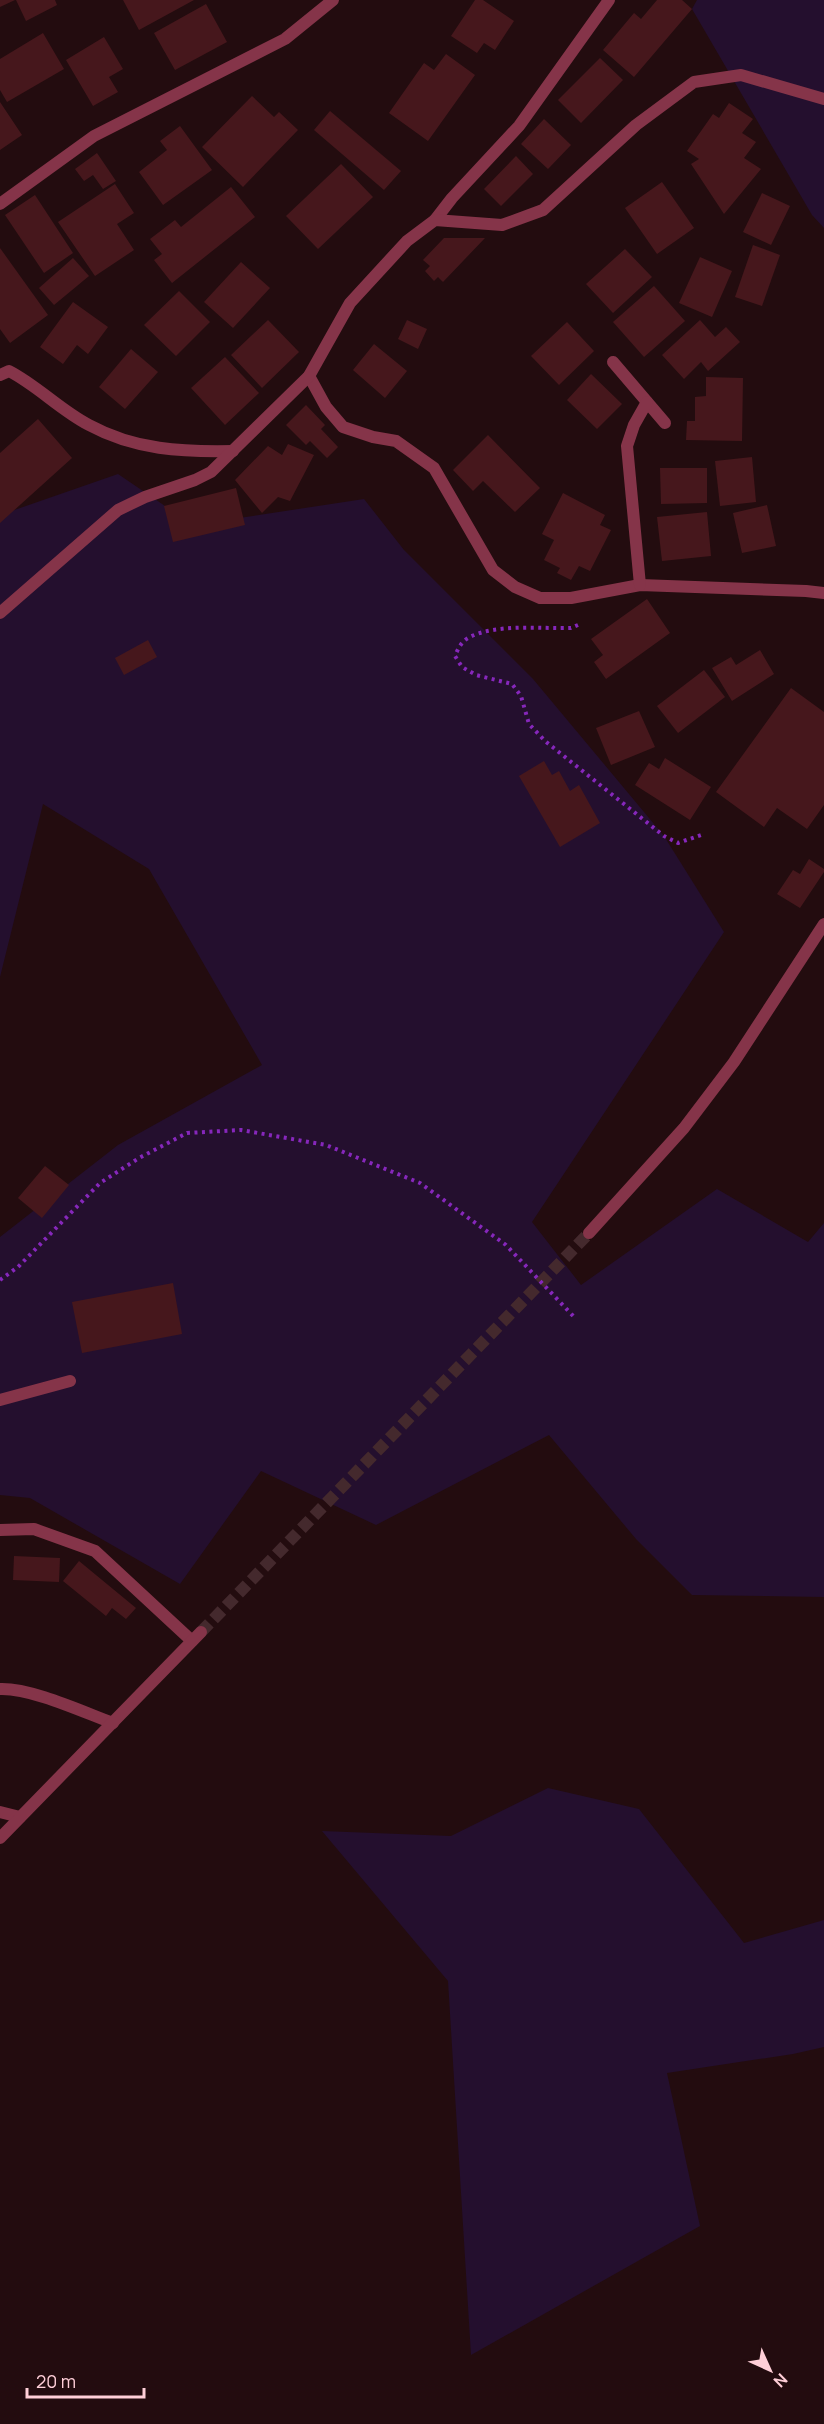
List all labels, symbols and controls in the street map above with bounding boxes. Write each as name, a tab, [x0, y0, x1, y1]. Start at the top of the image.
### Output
north arrow	[740, 2340, 800, 2400]
scale bar	[27, 2361, 144, 2399]
text: 20 m	[36, 2369, 76, 2393]
text: N	[769, 2369, 792, 2392]

